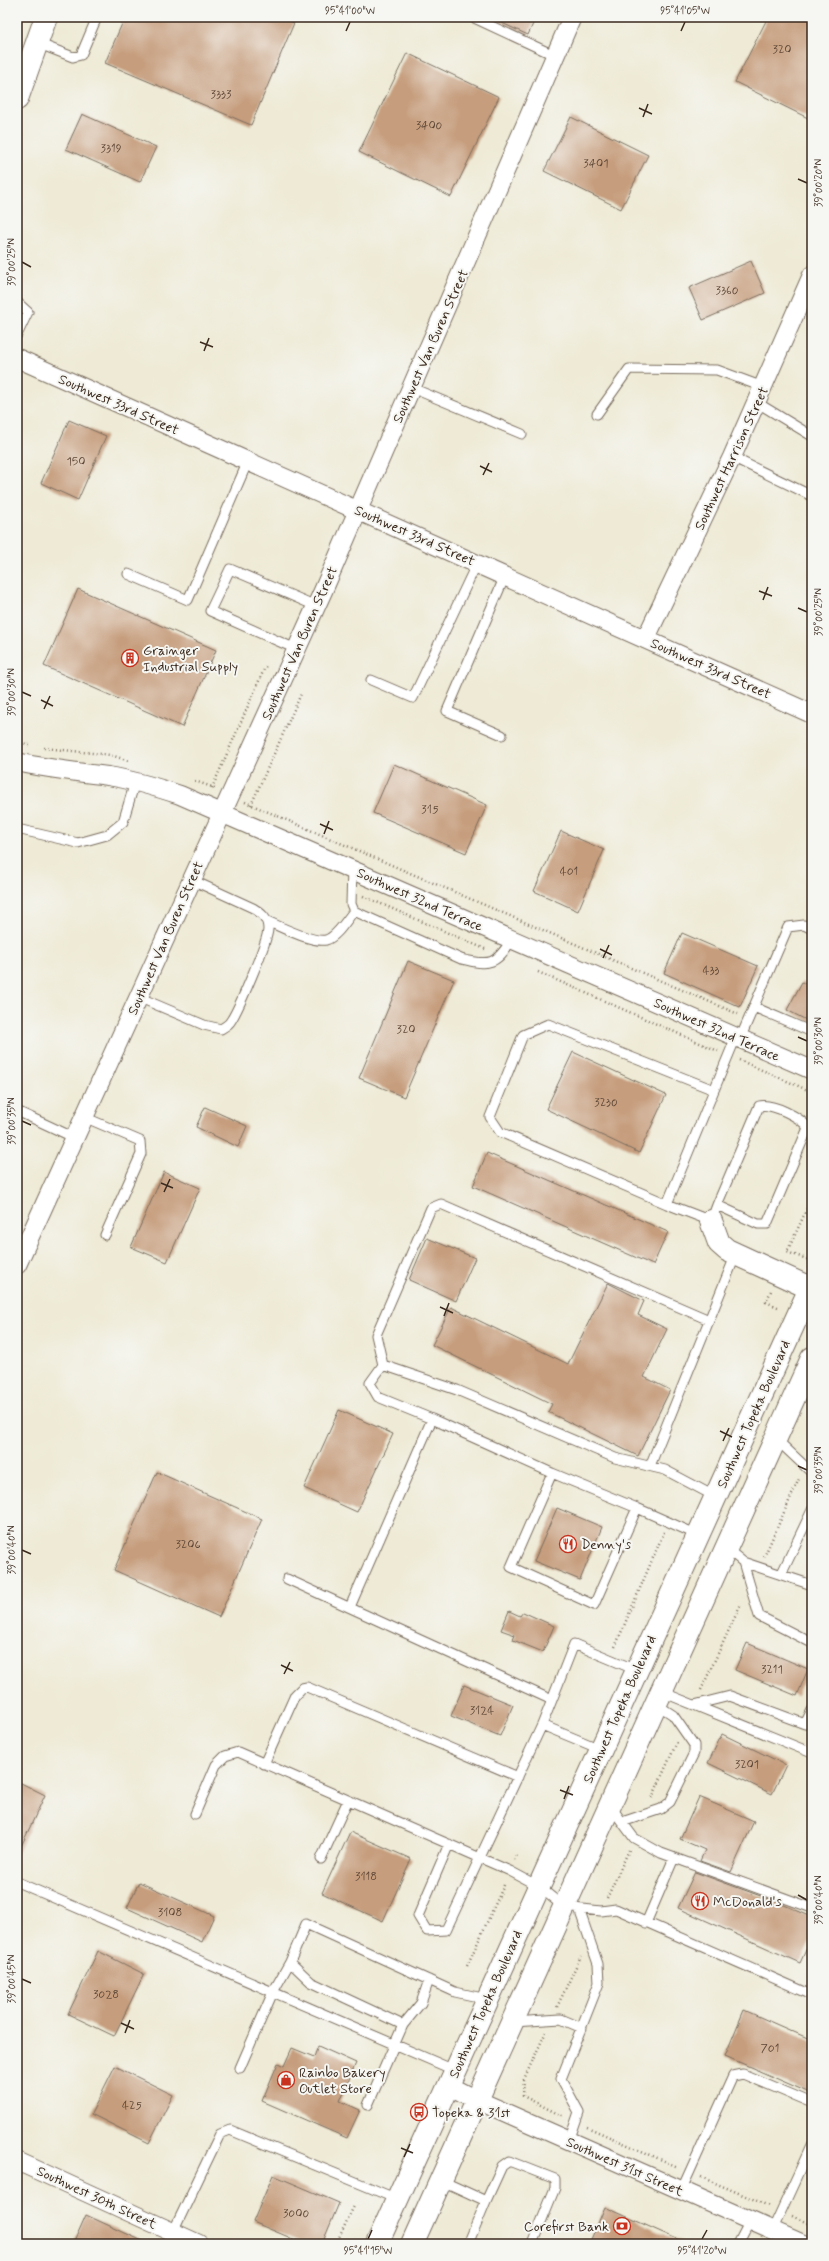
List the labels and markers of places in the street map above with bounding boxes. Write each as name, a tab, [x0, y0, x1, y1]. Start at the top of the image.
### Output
place label: Grainger Industrial Supply	[143, 642, 238, 676]
building icon: Grainger Industrial Supply	[120, 648, 140, 668]
restaurant icon: Denny's	[558, 1534, 578, 1554]
place label: Denny's	[581, 1536, 631, 1554]
restaurant icon: McDonald's	[690, 1891, 710, 1911]
place label: McDonald's	[713, 1893, 782, 1911]
place label: Rainbo Bakery Outlet Store	[299, 2064, 386, 2098]
shop icon: Rainbo Bakery Outlet Store	[276, 2070, 296, 2090]
bus stop icon: Topeka & 31st	[409, 2102, 429, 2122]
place label: Topeka & 31st	[432, 2104, 510, 2122]
bank icon: Corefirst Bank	[612, 2216, 632, 2236]
place label: Corefirst Bank	[524, 2218, 609, 2236]

